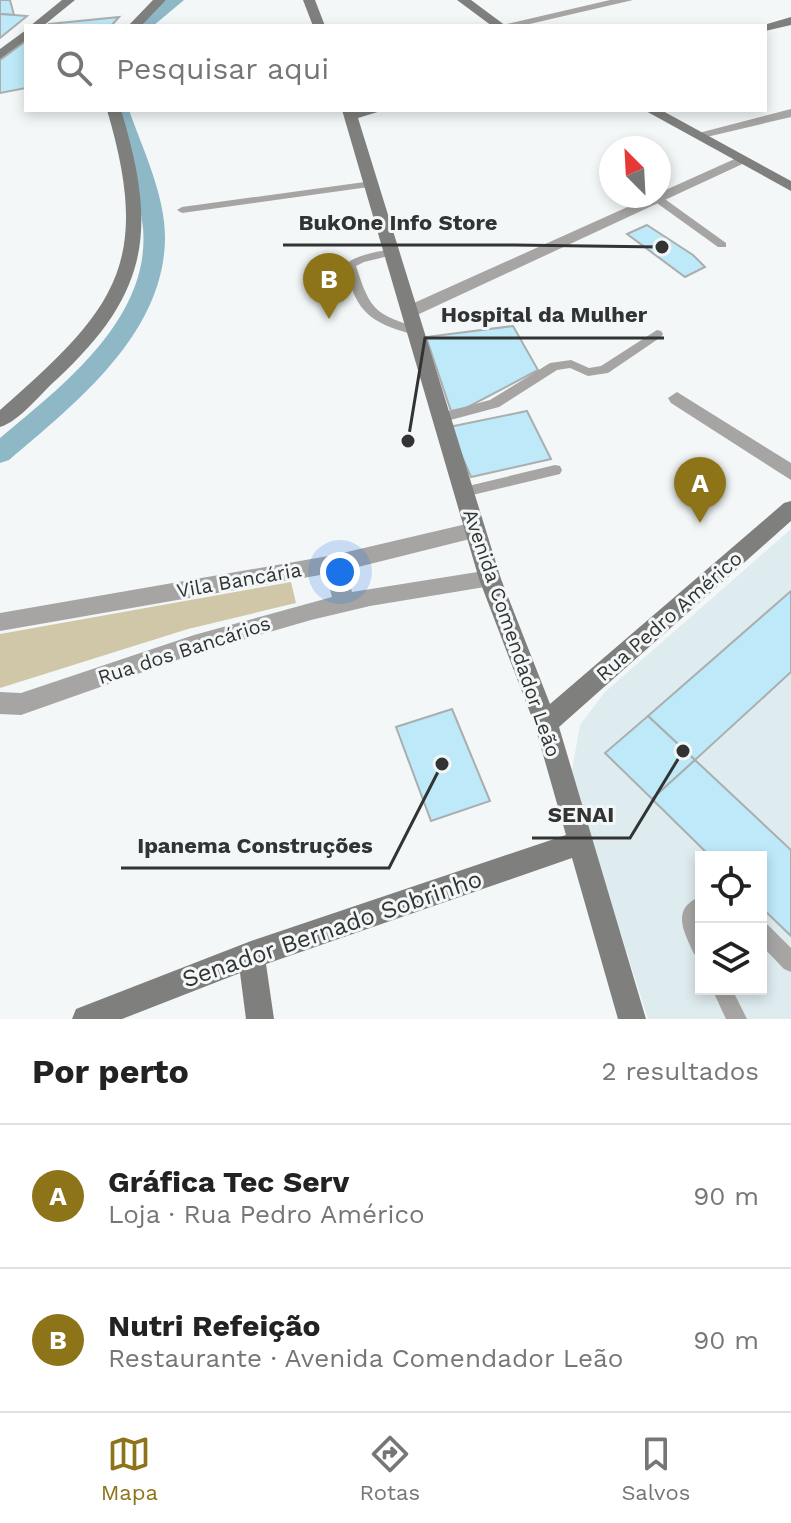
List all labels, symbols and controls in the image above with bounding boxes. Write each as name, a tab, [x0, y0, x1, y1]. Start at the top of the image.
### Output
search box	[24, 24, 767, 112]
icon: search	[52, 46, 96, 90]
text: Pesquisar aqui	[116, 51, 329, 86]
north arrow	[599, 136, 671, 208]
callout: BukOne Info Store	[283, 199, 514, 245]
text: BukOne Info Store	[298, 210, 498, 235]
pin: B	[303, 253, 355, 319]
callout: Hospital da Mulher	[425, 292, 664, 338]
text: Hospital da Mulher	[441, 302, 648, 327]
pin: A	[674, 457, 726, 523]
street label: Avenida Comendador Leão	[458, 506, 566, 760]
street label: Rua Pedro Américo	[591, 546, 747, 686]
your location	[320, 552, 360, 592]
street label: Vila Bancária	[175, 557, 303, 603]
street label: Rua dos Bancários	[95, 611, 273, 689]
callout: SENAI	[532, 792, 630, 838]
text: SENAI	[548, 802, 614, 827]
callout: Ipanema Construções	[121, 822, 389, 868]
text: Ipanema Construções	[137, 833, 373, 858]
map controls	[695, 851, 767, 995]
button: locate	[695, 851, 767, 923]
street label: Senador Bernado Sobrinho	[178, 864, 486, 994]
button: layers	[695, 923, 767, 995]
text: Por perto	[32, 1051, 189, 1091]
text: 2 resultados	[601, 1056, 759, 1086]
text: Gráfica Tec Serv	[108, 1164, 349, 1199]
text: A	[49, 1181, 67, 1211]
text: 90 m	[693, 1181, 759, 1211]
text: Loja · Rua Pedro Américo	[108, 1199, 425, 1229]
text: Nutri Refeição	[108, 1308, 320, 1343]
text: B	[49, 1325, 67, 1355]
text: 90 m	[693, 1325, 759, 1355]
text: Restaurante · Avenida Comendador Leão	[108, 1343, 623, 1373]
tab: Mapa	[101, 1432, 158, 1505]
tab: Rotas	[359, 1432, 420, 1505]
tab: Salvos	[621, 1432, 690, 1505]

